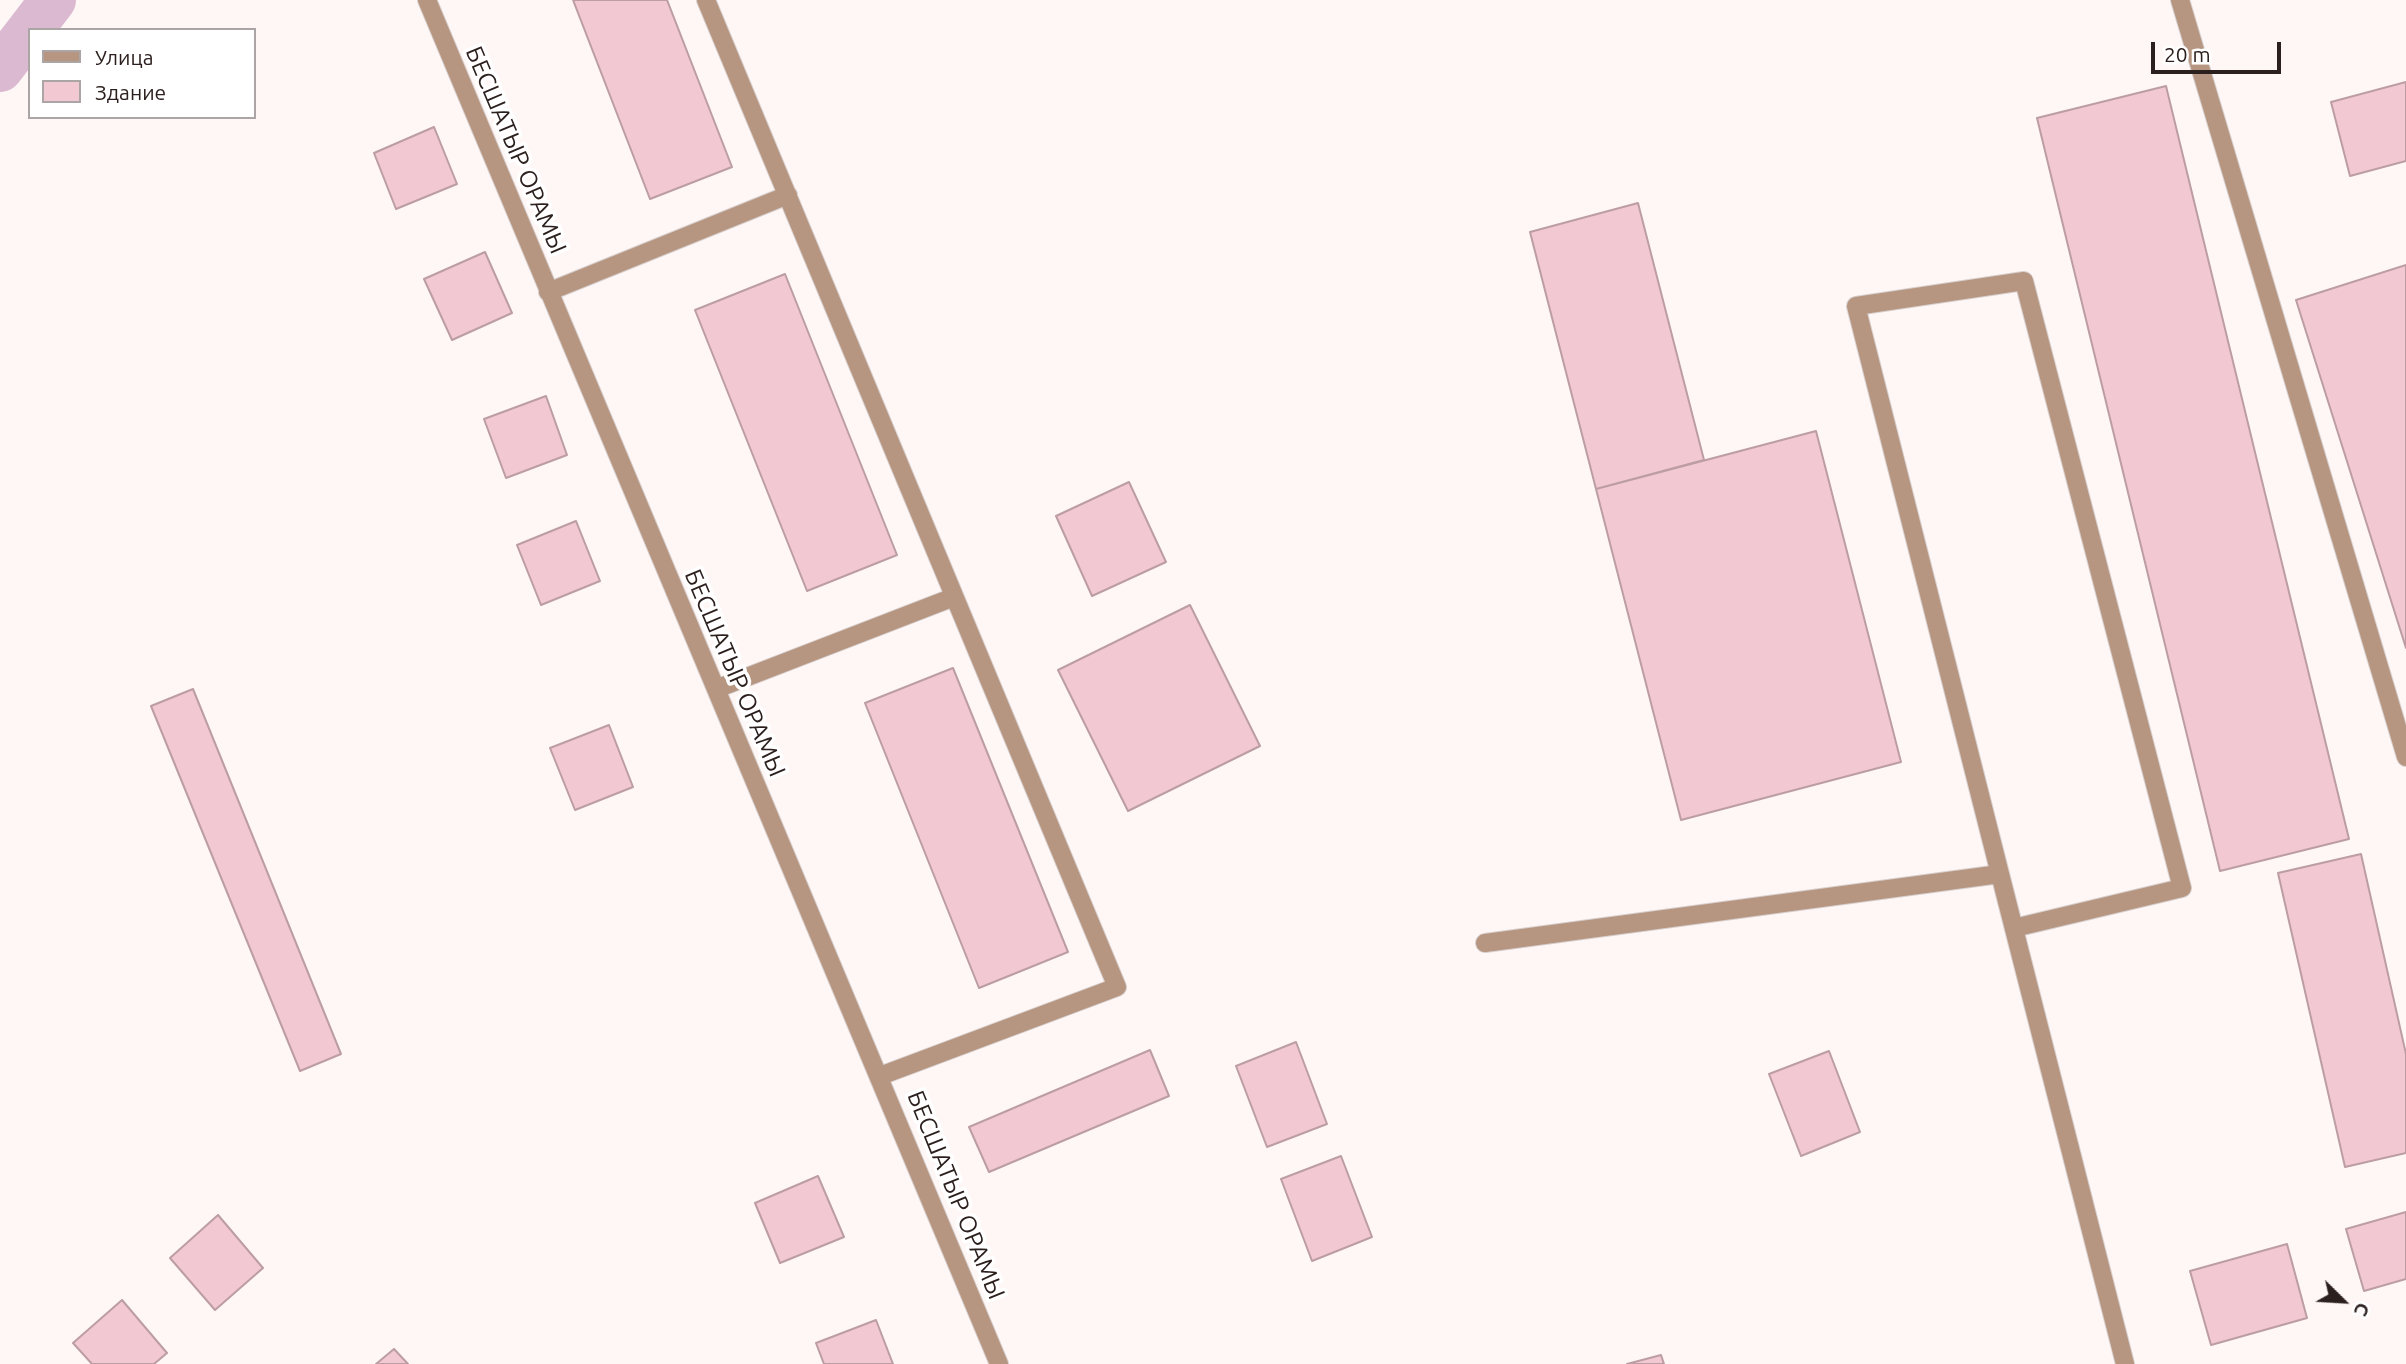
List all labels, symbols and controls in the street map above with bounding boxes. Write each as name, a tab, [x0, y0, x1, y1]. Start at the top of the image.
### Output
legend	[28, 28, 256, 119]
scale bar	[2154, 28, 2284, 72]
street label: БЕСШАТЫР ОРАМЫ	[459, 42, 573, 258]
text: 20 m	[2164, 42, 2211, 66]
text: Улица	[95, 45, 153, 69]
text: Здание	[95, 80, 166, 104]
street label: БЕСШАТЫР ОРАМЫ	[678, 565, 792, 781]
street label: БЕСШАТЫР ОРАМЫ	[901, 1087, 1011, 1303]
north arrow	[2308, 1266, 2378, 1336]
text: С	[2350, 1300, 2375, 1320]

